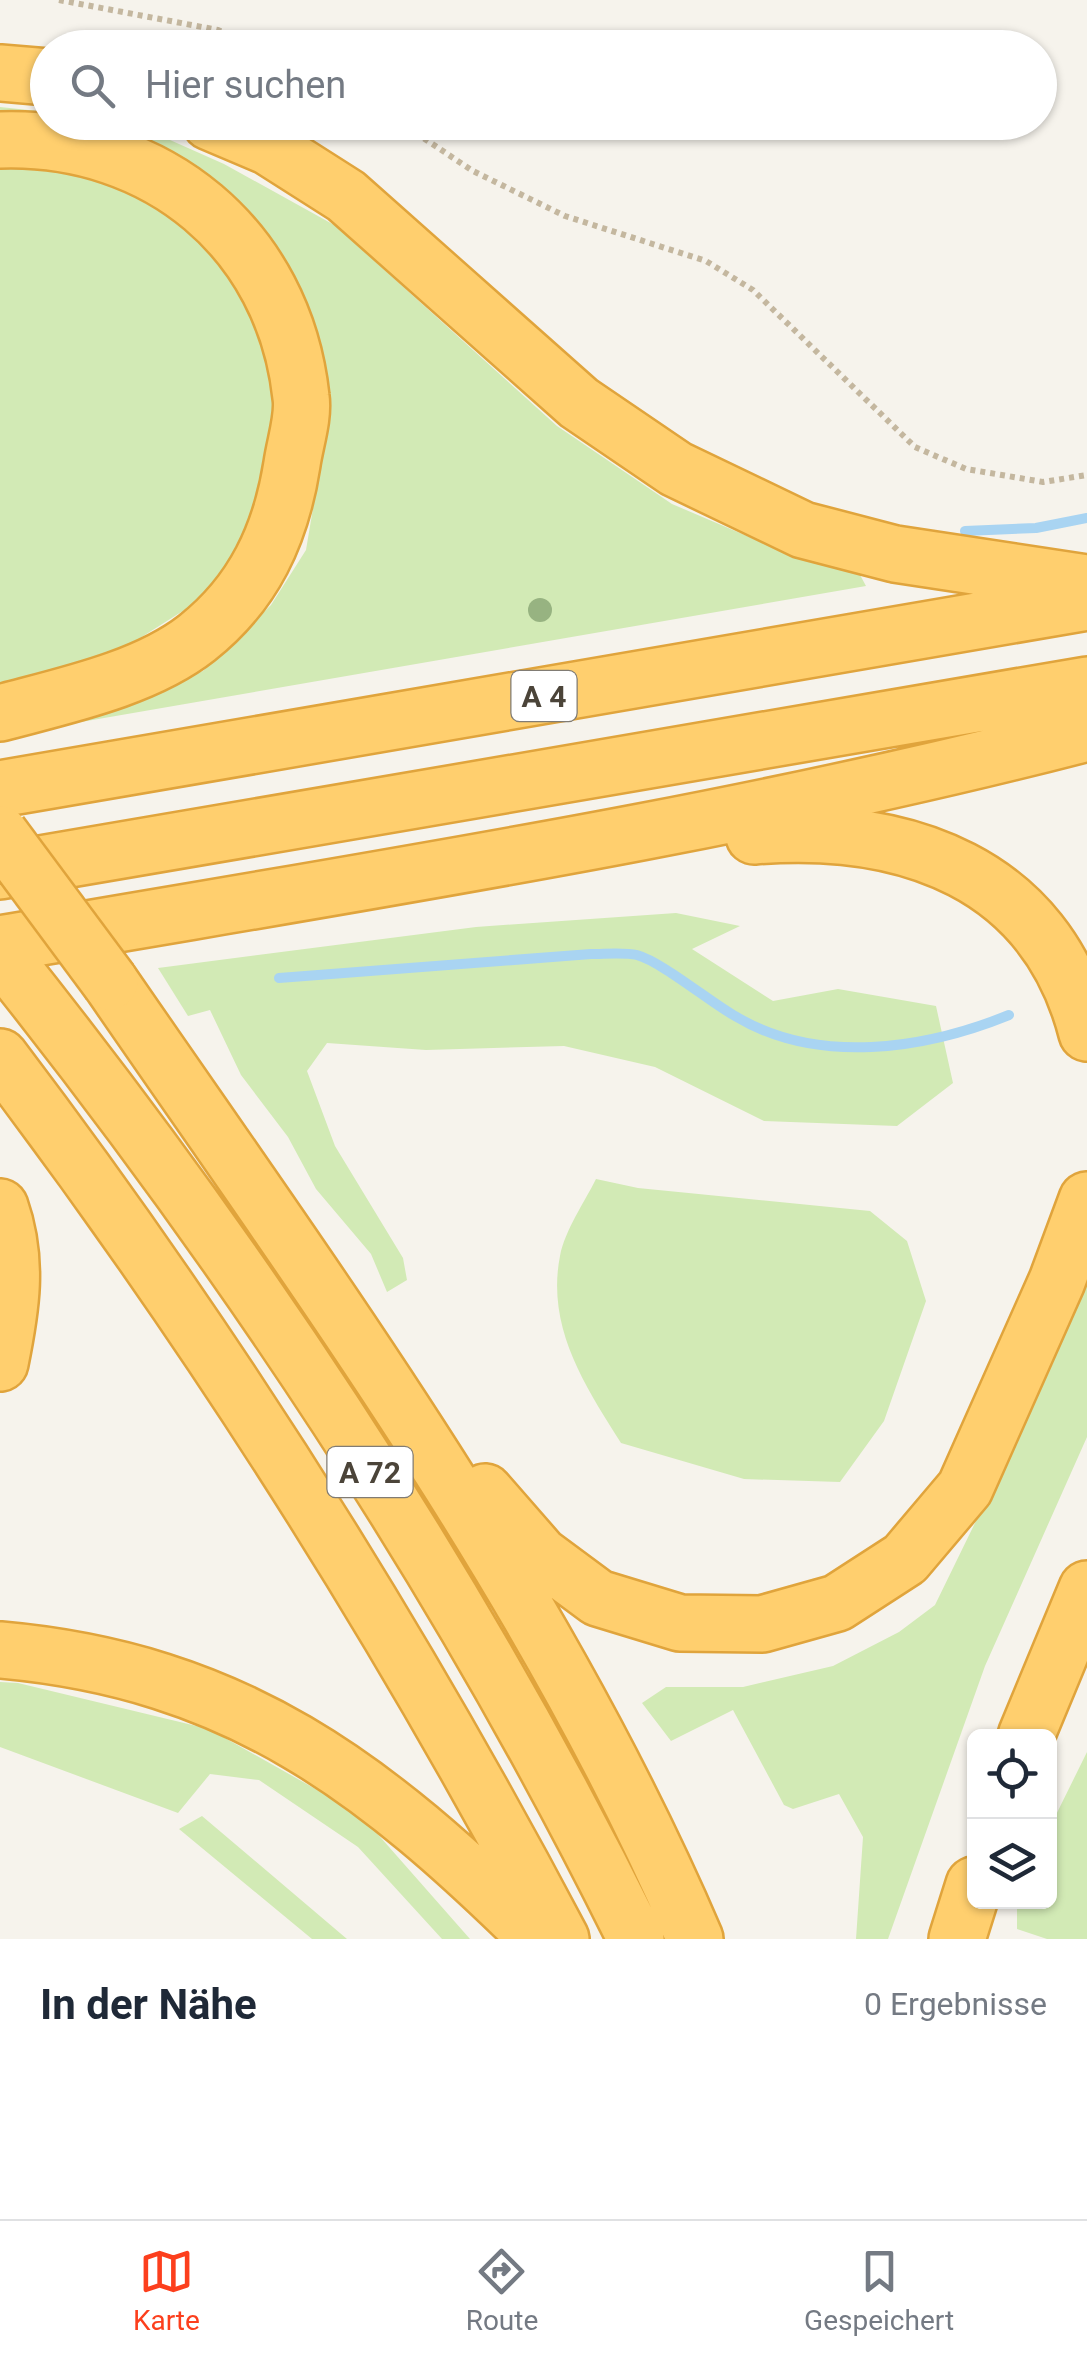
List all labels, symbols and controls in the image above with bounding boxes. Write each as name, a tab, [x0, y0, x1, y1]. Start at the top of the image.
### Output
search box	[30, 30, 1057, 140]
icon: search	[65, 58, 120, 113]
text: Hier suchen	[145, 63, 346, 107]
road number: A 4	[512, 671, 576, 721]
road number: A 72	[328, 1447, 412, 1497]
map controls	[967, 1729, 1057, 1909]
button: locate	[967, 1729, 1057, 1819]
button: layers	[967, 1819, 1057, 1909]
text: In der Nähe	[40, 1980, 257, 2029]
text: 0 Ergebnisse	[864, 1985, 1047, 2023]
tab: Karte	[133, 2244, 200, 2337]
tab: Route	[466, 2244, 538, 2337]
tab: Gespeichert	[804, 2244, 954, 2337]

